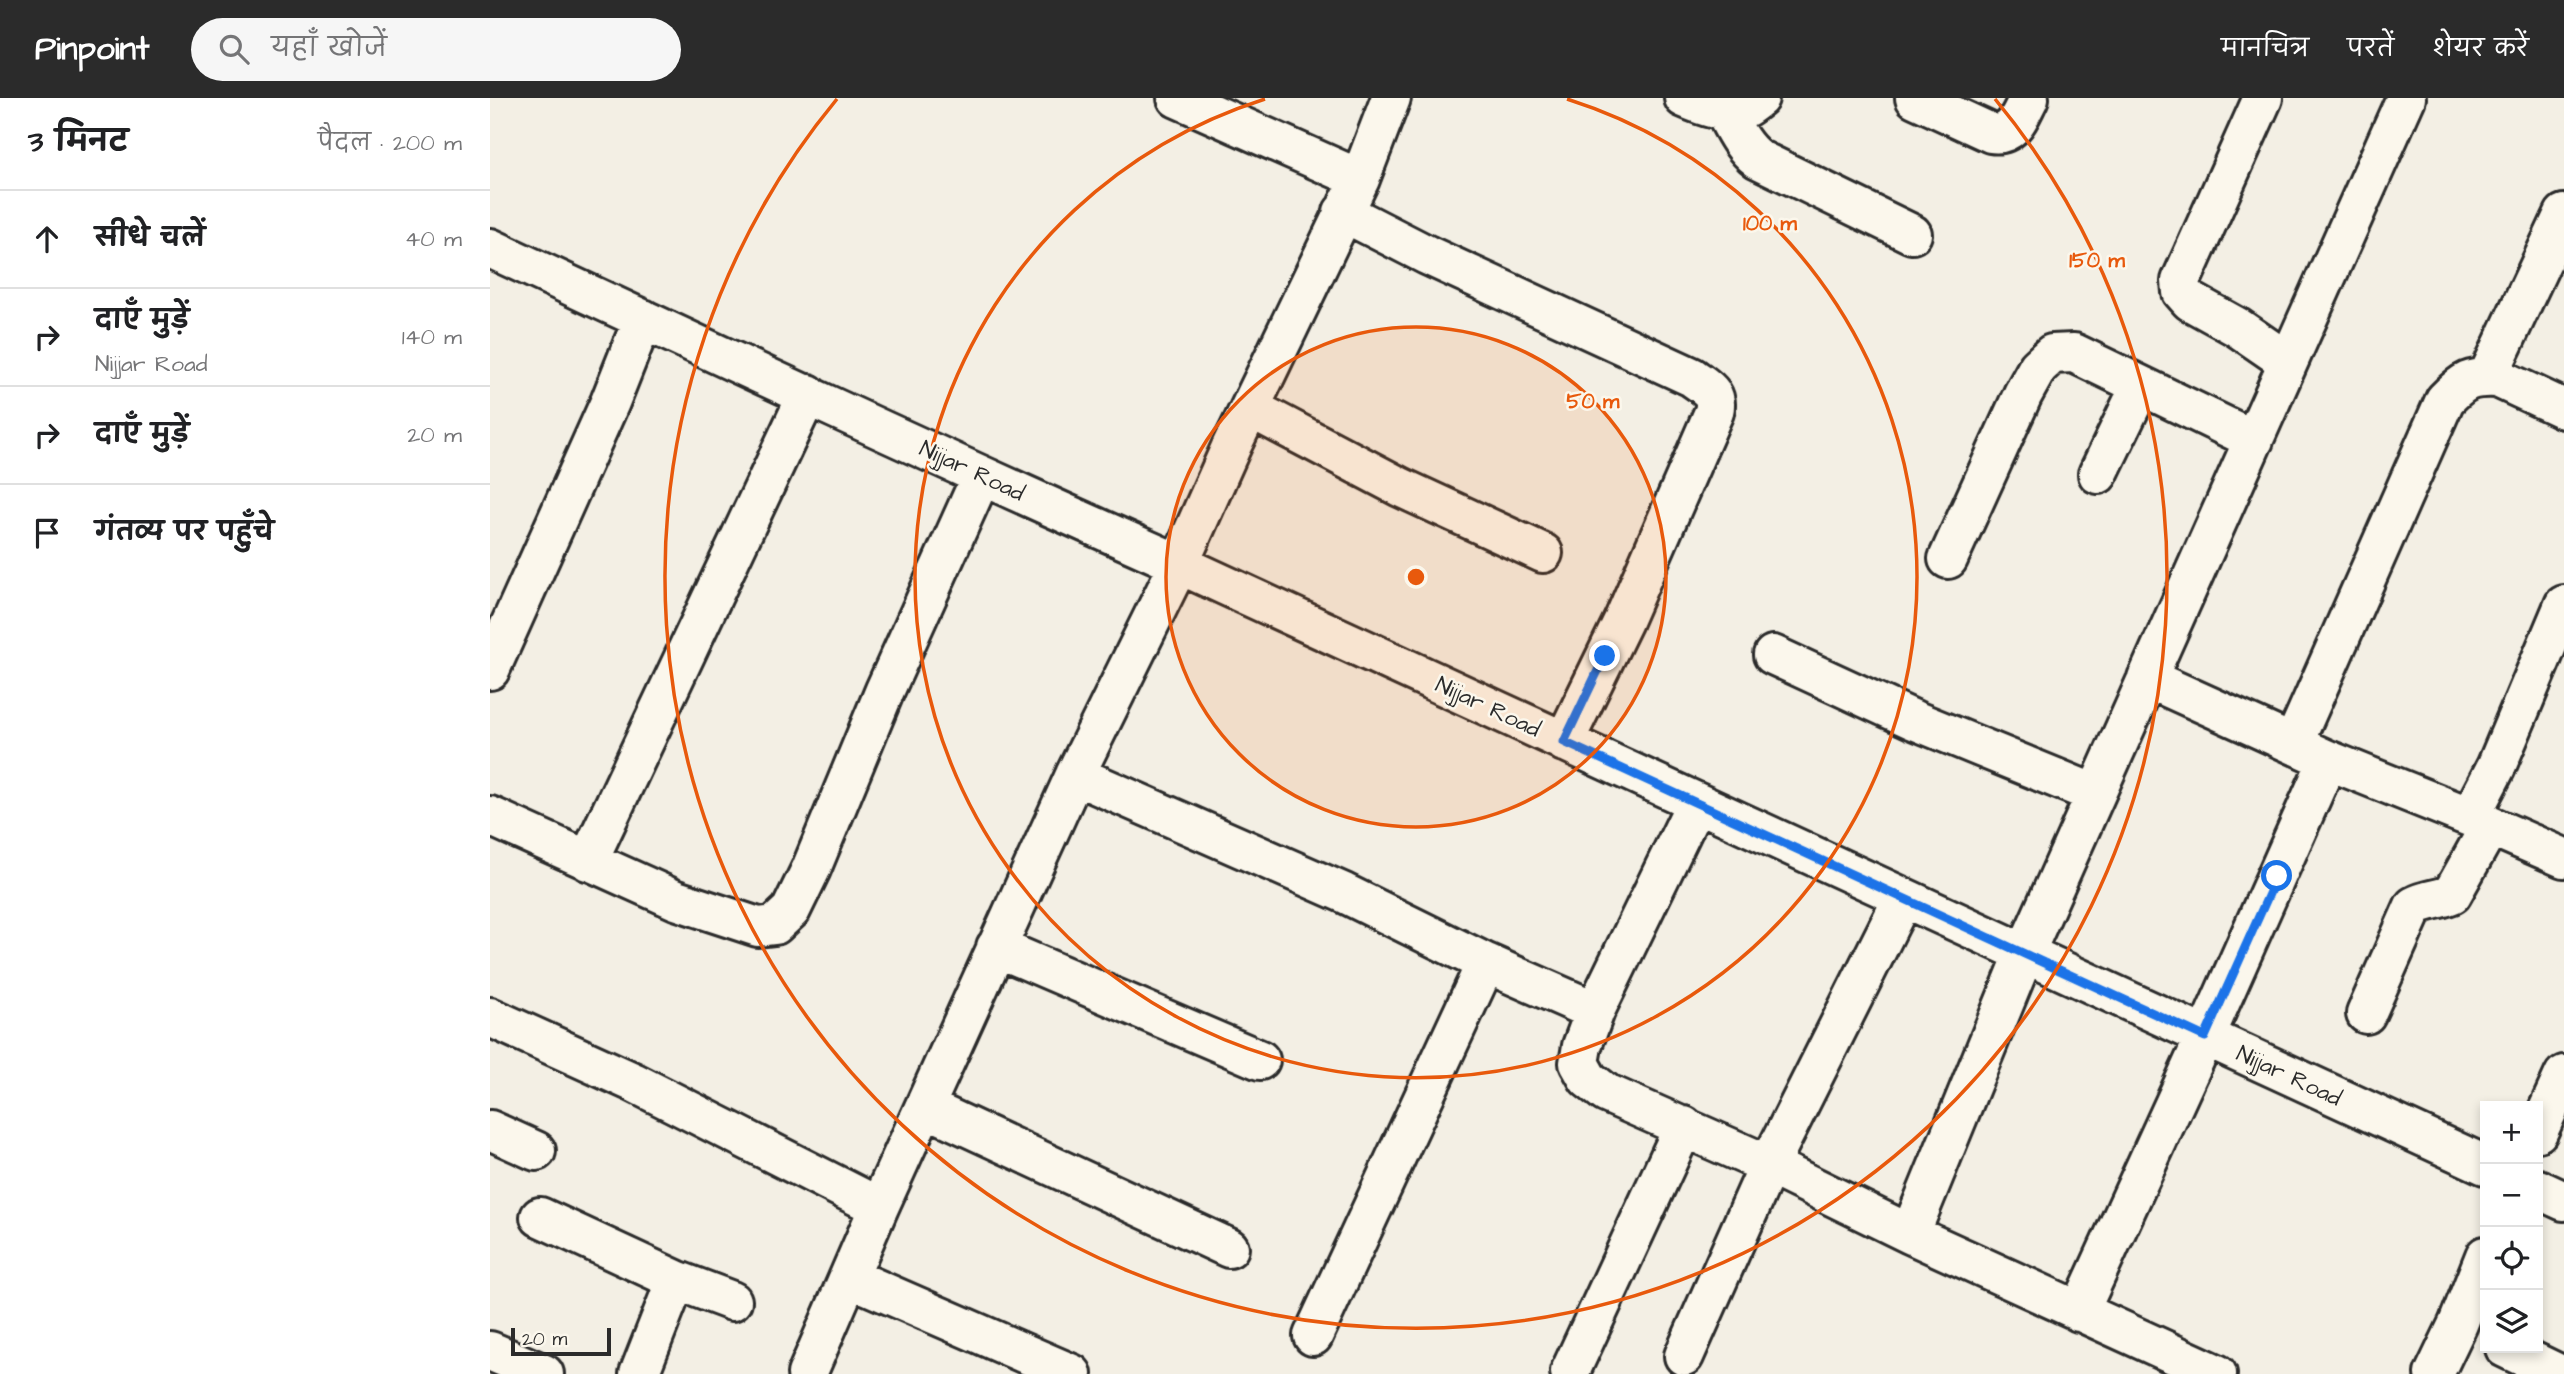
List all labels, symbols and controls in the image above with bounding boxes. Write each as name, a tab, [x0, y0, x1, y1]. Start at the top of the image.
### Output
search box	[191, 18, 681, 81]
text: Pinpoint	[35, 26, 149, 72]
icon: search	[215, 30, 253, 68]
text: यहाँ खोजें	[271, 30, 387, 66]
text: मानचित्र	[2221, 32, 2309, 66]
text: परतें	[2347, 32, 2394, 66]
text: शेयर करें	[2432, 32, 2529, 66]
text: 3 मिनट	[28, 121, 128, 163]
text: पैदल · 200 m	[318, 127, 462, 159]
text: 100 m	[1743, 209, 1798, 238]
icon: ahead	[28, 220, 66, 258]
text: सीधे चलें	[95, 220, 205, 256]
text: 40 m	[405, 223, 462, 255]
text: 150 m	[2069, 246, 2125, 275]
text: दाएँ मुड़ें	[95, 302, 189, 338]
icon: right	[28, 318, 66, 356]
text: 140 m	[402, 321, 462, 353]
text: Nijjar Road	[95, 348, 208, 380]
text: 50 m	[1567, 387, 1620, 416]
icon: right	[28, 416, 66, 454]
text: दाएँ मुड़ें	[95, 416, 189, 452]
text: 20 m	[407, 419, 462, 451]
street label: Nijjar Road	[914, 433, 1030, 509]
icon: arrive	[28, 514, 66, 552]
text: गंतव्य पर पहुँचे	[95, 514, 274, 550]
centre of rings	[1404, 565, 1428, 589]
route end	[1589, 640, 1620, 671]
street label: Nijjar Road	[1430, 669, 1546, 745]
route start	[2261, 860, 2292, 891]
street label: Nijjar Road	[2231, 1038, 2347, 1114]
map controls	[2480, 1101, 2543, 1353]
button: +	[2480, 1101, 2543, 1164]
button: −	[2480, 1164, 2543, 1227]
button: locate	[2480, 1227, 2543, 1290]
button: layers	[2480, 1290, 2543, 1353]
scale bar	[511, 1325, 611, 1357]
text: 20 m	[522, 1326, 567, 1353]

